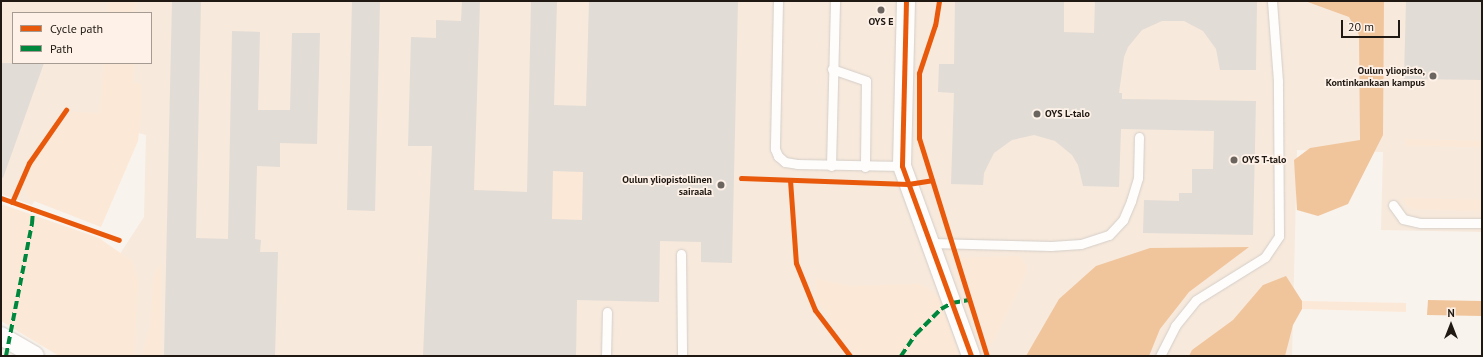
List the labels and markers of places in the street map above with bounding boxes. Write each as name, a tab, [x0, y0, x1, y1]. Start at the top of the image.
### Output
marker: OYS E	[876, 5, 886, 15]
place label: OYS E	[868, 16, 894, 28]
place label: Oulun yliopisto, Kontinkankaan kampus	[1326, 64, 1425, 88]
marker: Oulun yliopisto, Kontinkankaan kampus	[1428, 71, 1438, 81]
place label: OYS L-talo	[1045, 108, 1090, 120]
marker: OYS L-talo	[1032, 109, 1042, 119]
place label: OYS T-talo	[1242, 154, 1287, 166]
marker: OYS T-talo	[1229, 155, 1239, 165]
place label: Oulun yliopistollinen sairaala	[622, 173, 712, 196]
marker: Oulun yliopistollinen sairaala	[715, 179, 727, 191]

